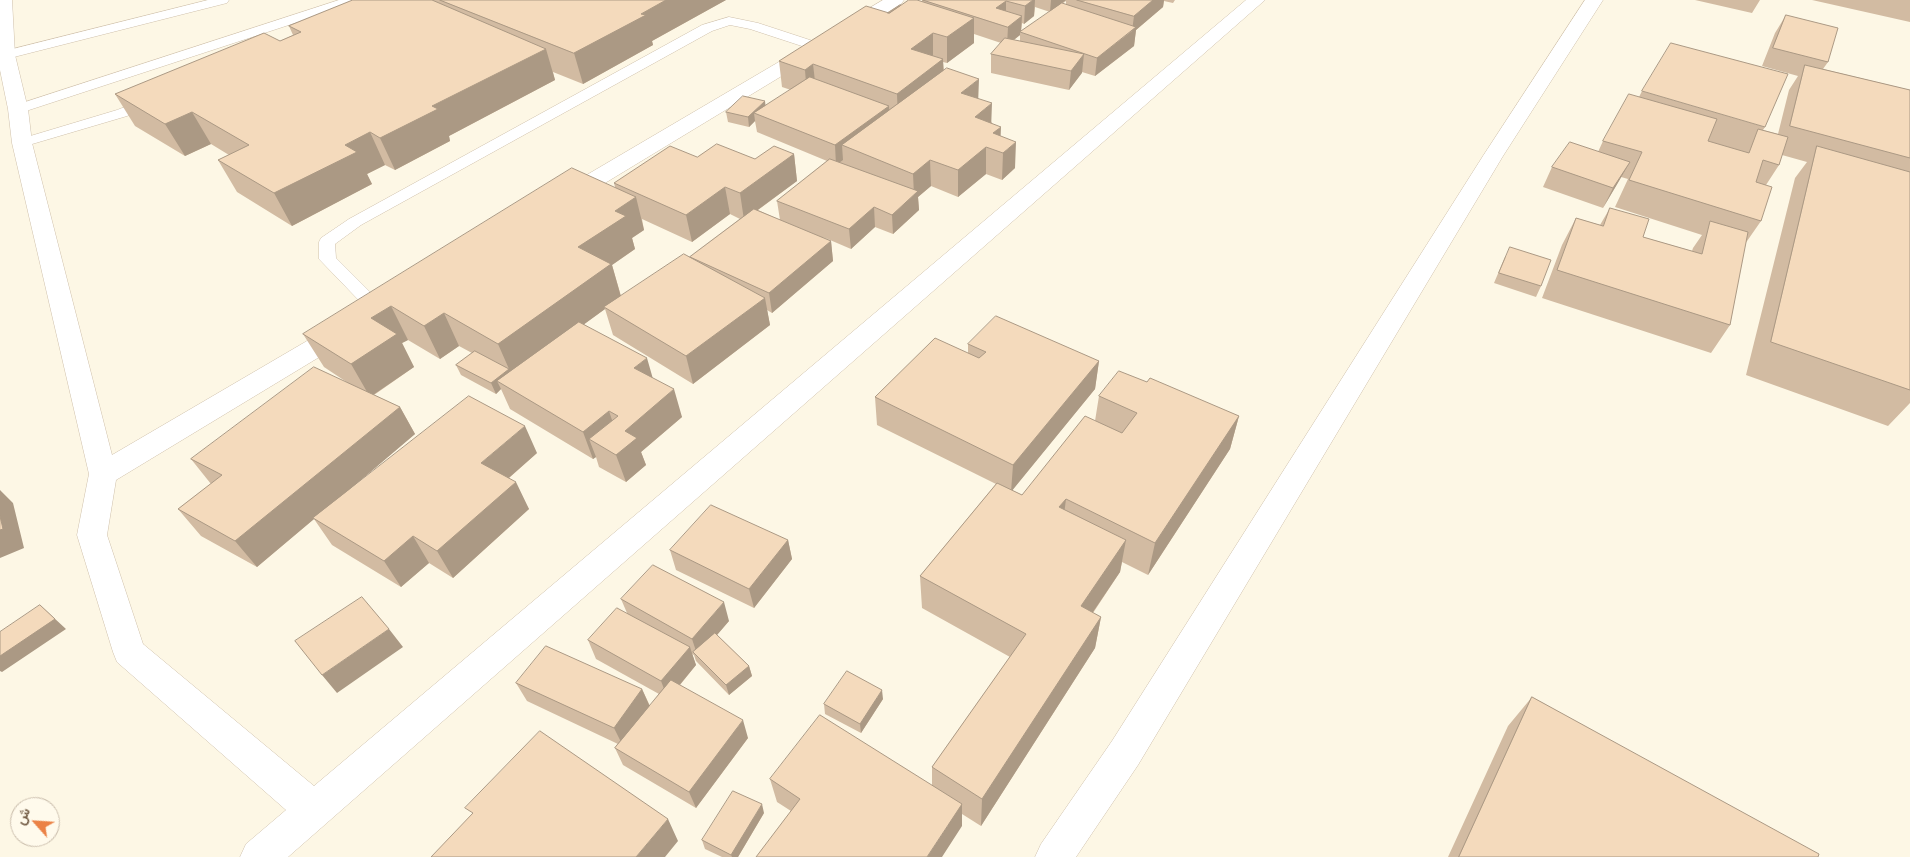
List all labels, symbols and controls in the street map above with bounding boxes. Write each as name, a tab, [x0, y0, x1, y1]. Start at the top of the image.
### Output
north arrow	[10, 797, 60, 847]
text: ش	[10, 804, 35, 828]

